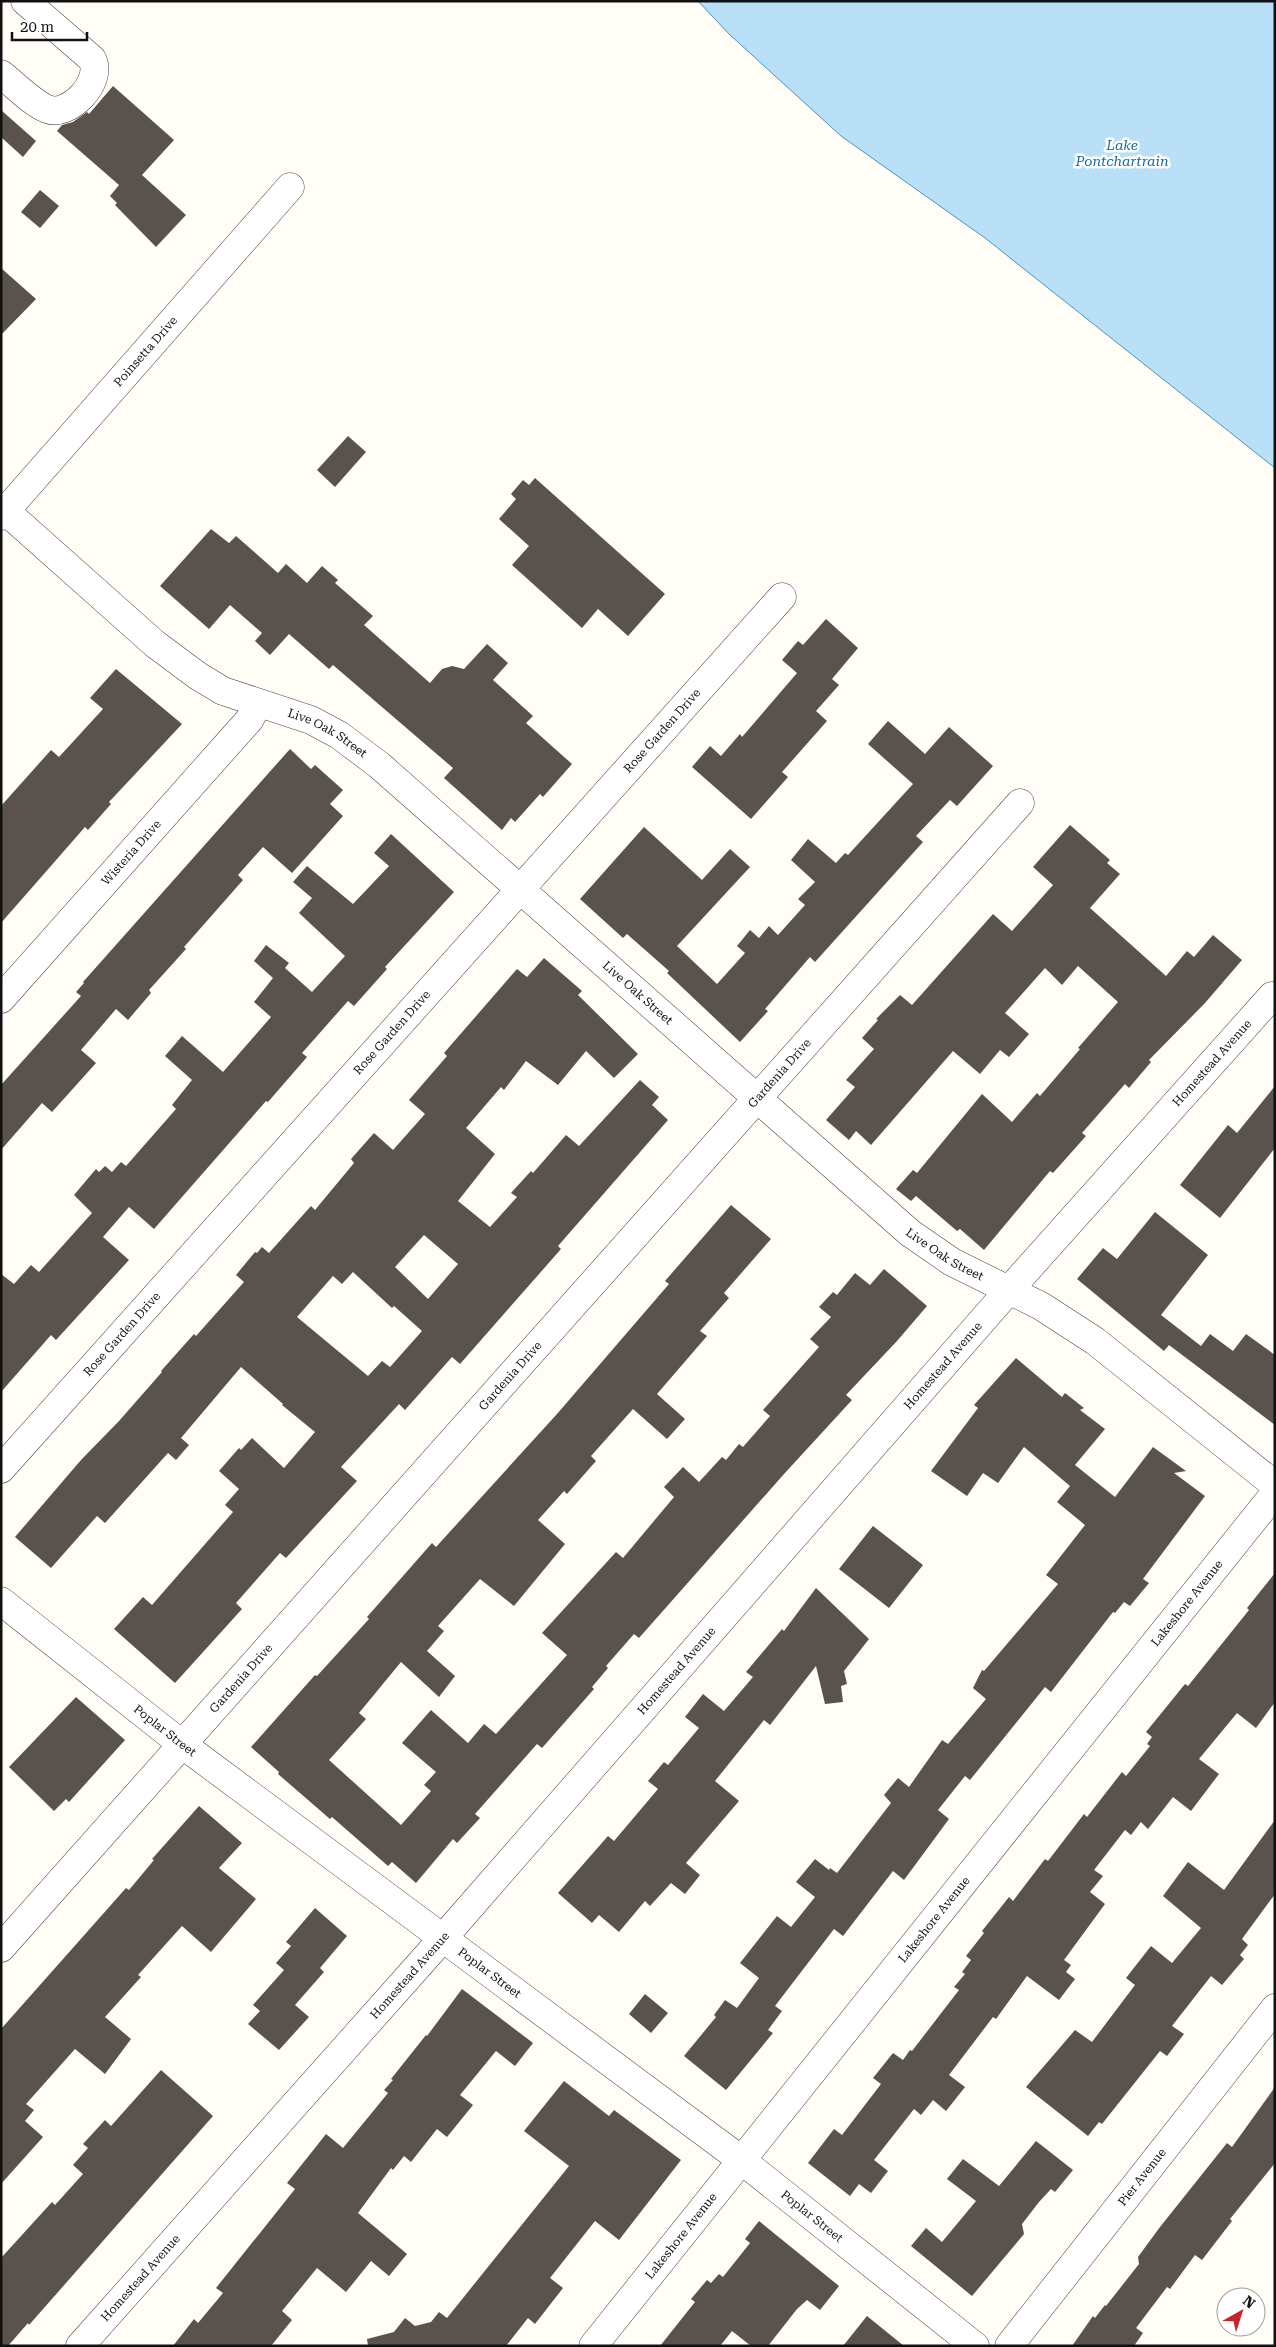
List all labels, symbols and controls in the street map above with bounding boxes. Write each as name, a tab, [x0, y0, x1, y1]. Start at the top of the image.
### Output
scale bar	[12, 10, 88, 42]
text: 20 m	[20, 18, 55, 36]
water label: Lake Pontchartrain	[1074, 137, 1169, 169]
street label: Poinsetta Drive	[111, 313, 180, 389]
street label: Rose Garden Drive	[621, 686, 704, 776]
street label: Live Oak Street	[286, 706, 370, 761]
street label: Wisteria Drive	[99, 817, 164, 888]
street label: Live Oak Street	[600, 958, 676, 1028]
street label: Rose Garden Drive	[351, 987, 434, 1077]
street label: Homestead Avenue	[1170, 1016, 1255, 1109]
street label: Gardenia Drive	[745, 1036, 814, 1111]
street label: Live Oak Street	[903, 1225, 986, 1284]
street label: Rose Garden Drive	[80, 1289, 163, 1379]
street label: Homestead Avenue	[901, 1319, 985, 1412]
street label: Gardenia Drive	[476, 1338, 545, 1413]
street label: Lakeshore Avenue	[1148, 1557, 1226, 1649]
street label: Homestead Avenue	[634, 1624, 719, 1717]
street label: Gardenia Drive	[207, 1641, 276, 1716]
street label: Poplar Street	[131, 1702, 199, 1760]
street label: Lakeshore Avenue	[895, 1873, 973, 1965]
street label: Homestead Avenue	[367, 1929, 452, 2022]
street label: Poplar Street	[455, 1945, 524, 2001]
street label: Pier Avenue	[1115, 2145, 1169, 2209]
street label: Poplar Street	[778, 2187, 846, 2245]
street label: Lakeshore Avenue	[642, 2190, 720, 2282]
street label: Homestead Avenue	[98, 2231, 183, 2324]
north arrow	[1216, 2287, 1266, 2337]
text: N	[1240, 2292, 1259, 2312]

